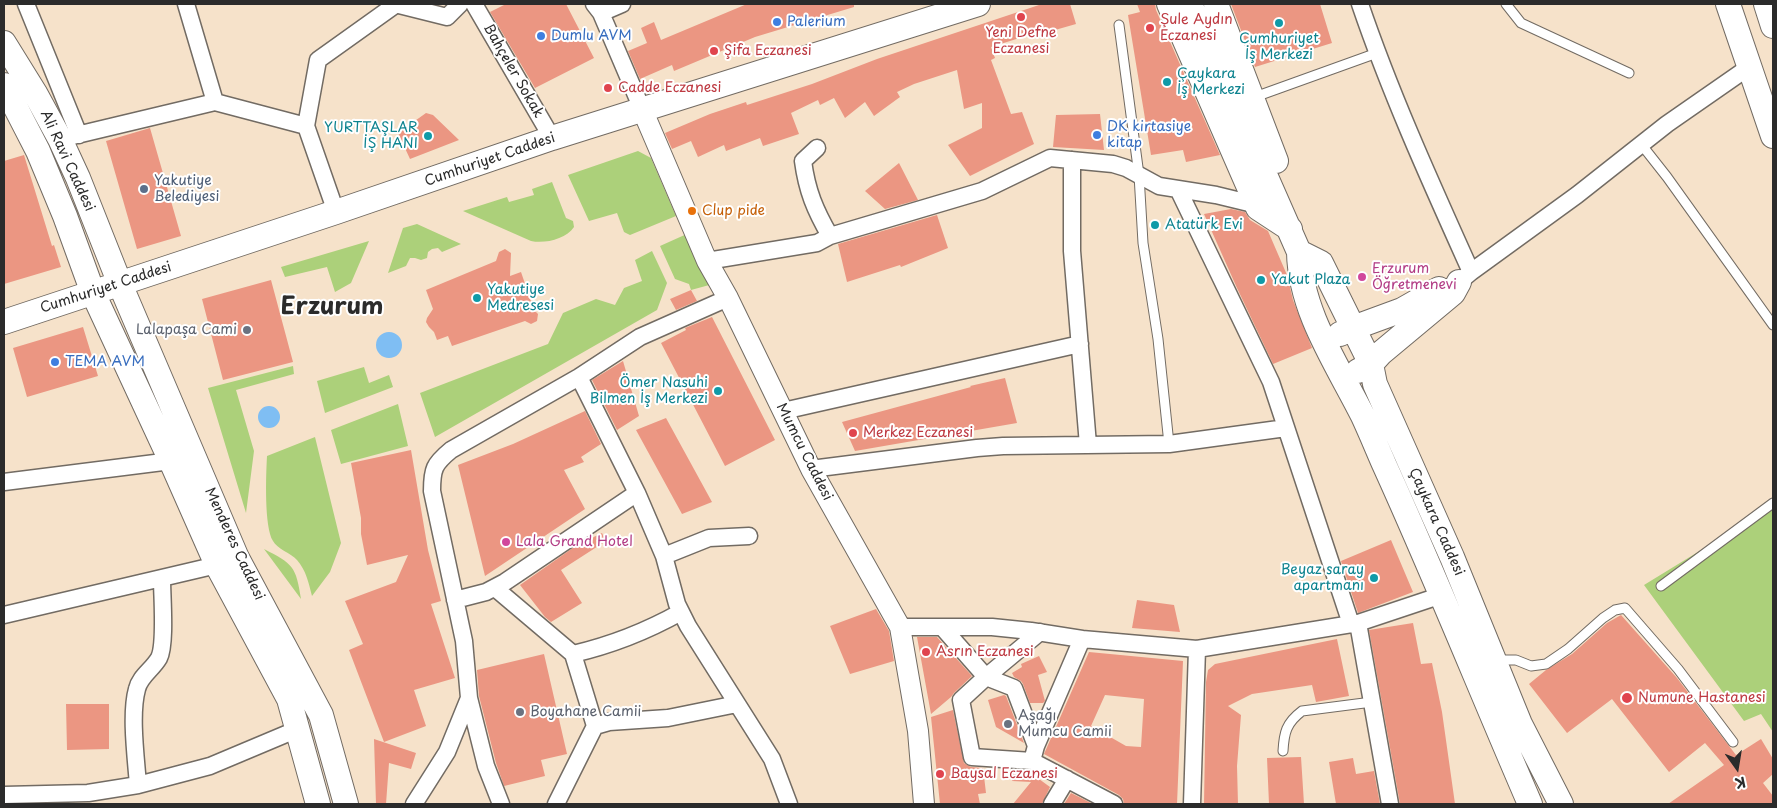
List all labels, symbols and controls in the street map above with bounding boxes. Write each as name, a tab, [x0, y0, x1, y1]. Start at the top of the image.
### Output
marker: Yeni Defne Eczanesi	[1015, 11, 1027, 23]
place label: Şule Aydın Eczanesi	[1160, 12, 1233, 44]
place label: Palerium	[787, 14, 846, 30]
marker: Palerium	[771, 16, 783, 28]
marker: Cumhuriyet İş Merkezi	[1273, 17, 1285, 29]
street label: Bahçeler Sokak	[479, 21, 547, 121]
marker: Şule Aydın Eczanesi	[1144, 22, 1156, 34]
place label: Yeni Defne Eczanesi	[985, 25, 1057, 58]
place label: Dumlu AVM	[551, 28, 632, 44]
marker: Dumlu AVM	[535, 30, 547, 42]
place label: Cumhuriyet İş Merkezi	[1239, 31, 1319, 64]
place label: Şifa Eczanesi	[724, 43, 812, 59]
marker: Şifa Eczanesi	[708, 45, 720, 57]
place label: Çaykara İş Merkezi	[1177, 66, 1245, 98]
marker: Çaykara İş Merkezi	[1161, 76, 1173, 88]
place label: Cadde Eczanesi	[618, 80, 721, 96]
marker: Cadde Eczanesi	[602, 82, 614, 94]
street label: Ali Ravi Caddesi	[36, 108, 98, 214]
place label: DK kirtasiye kitap	[1107, 119, 1191, 152]
place label: YURTTAŞLAR İŞ HANI	[324, 120, 418, 152]
marker: DK kirtasiye kitap	[1091, 129, 1103, 141]
street label: Cumhuriyet Caddesi	[422, 130, 558, 190]
marker: YURTTAŞLAR İŞ HANI	[422, 130, 434, 142]
place label: Yakutiye Belediyesi	[154, 173, 219, 206]
marker: Yakutiye Belediyesi	[138, 183, 150, 195]
place label: Clup pide	[702, 203, 765, 219]
marker: Clup pide	[686, 205, 698, 217]
place label: Atatürk Evi	[1165, 217, 1243, 233]
marker: Atatürk Evi	[1149, 219, 1161, 231]
street label: Cumhuriyet Caddesi	[38, 259, 174, 317]
place label: Erzurum Öğretmenevi	[1372, 261, 1457, 294]
marker: Erzurum Öğretmenevi	[1356, 271, 1368, 283]
place label: Yakut Plaza	[1271, 272, 1350, 288]
marker: Yakut Plaza	[1255, 274, 1267, 286]
place label: Yakutiye Medresesi	[487, 282, 554, 314]
marker: Yakutiye Medresesi	[471, 292, 483, 304]
district label: Erzurum	[280, 293, 384, 321]
place label: Lalapaşa Cami	[136, 322, 237, 338]
marker: Lalapaşa Cami	[241, 324, 253, 336]
place label: TEMA AVM	[65, 354, 145, 370]
marker: TEMA AVM	[49, 356, 61, 368]
place label: Ömer Nasuhi Bilmen İş Merkezi	[590, 375, 708, 408]
marker: Ömer Nasuhi Bilmen İş Merkezi	[712, 385, 724, 397]
street label: Mumcu Caddesi	[772, 401, 836, 503]
place label: Merkez Eczanesi	[863, 425, 973, 441]
marker: Merkez Eczanesi	[847, 427, 859, 439]
street label: Çaykara Caddesi	[1405, 466, 1467, 578]
street label: Menderes Caddesi	[201, 485, 267, 603]
place label: Lala Grand Hotel	[516, 534, 633, 550]
marker: Lala Grand Hotel	[500, 536, 512, 548]
place label: Beyaz saray apartmanı	[1281, 562, 1364, 594]
marker: Beyaz saray apartmanı	[1368, 572, 1380, 584]
place label: Asrın Eczanesi	[936, 644, 1034, 660]
marker: Asrın Eczanesi	[920, 646, 932, 658]
place label: Numune Hastanesi	[1638, 690, 1766, 706]
marker: Numune Hastanesi	[1620, 691, 1634, 705]
place label: Boyahane Camii	[530, 704, 641, 720]
marker: Boyahane Camii	[514, 706, 526, 718]
place label: Aşağı Mumcu Camii	[1018, 708, 1112, 740]
marker: Aşağı Mumcu Camii	[1002, 718, 1014, 730]
north arrow	[1712, 743, 1762, 793]
place label: Baysal Eczanesi	[950, 766, 1058, 782]
marker: Baysal Eczanesi	[934, 768, 946, 780]
text: K	[1733, 772, 1748, 794]

